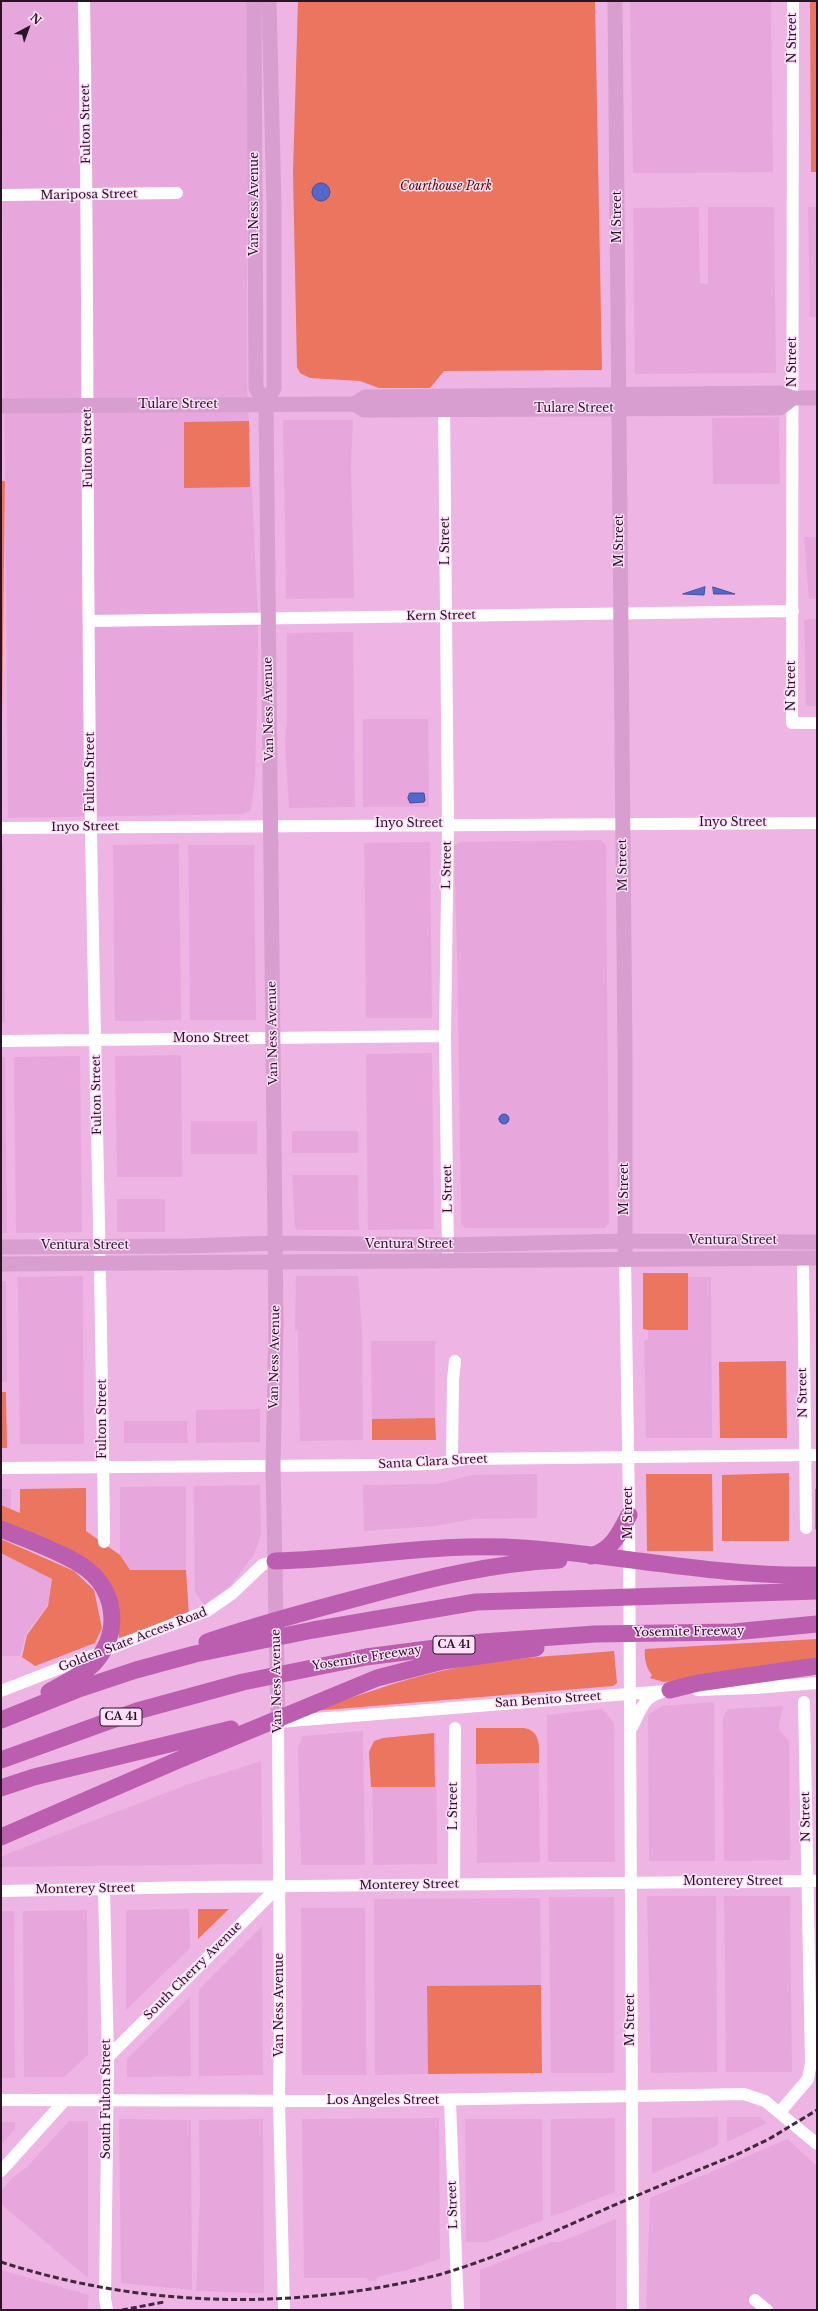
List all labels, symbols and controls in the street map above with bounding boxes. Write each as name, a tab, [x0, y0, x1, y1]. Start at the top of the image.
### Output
north arrow	[8, 8, 48, 48]
text: N	[27, 10, 44, 28]
street label: N Street	[786, 13, 800, 63]
street label: Fulton Street	[78, 84, 94, 164]
street label: Van Ness Avenue	[248, 152, 262, 256]
park label: Courthouse Park	[400, 180, 492, 194]
street label: Mariposa Street	[40, 187, 138, 203]
street label: M Street	[611, 191, 625, 243]
street label: N Street	[786, 337, 800, 387]
street label: Tulare Street	[138, 398, 218, 412]
street label: Tulare Street	[534, 402, 614, 416]
street label: Fulton Street	[80, 408, 96, 488]
street label: M Street	[613, 515, 627, 567]
street label: L Street	[439, 517, 453, 565]
street label: Kern Street	[406, 608, 476, 624]
street label: Van Ness Avenue	[261, 657, 277, 761]
street label: N Street	[785, 661, 799, 711]
street label: Fulton Street	[84, 732, 98, 812]
street label: Inyo Street	[699, 816, 767, 830]
street label: Inyo Street	[375, 817, 443, 831]
street label: Inyo Street	[51, 819, 119, 835]
street label: M Street	[615, 839, 631, 891]
street label: L Street	[439, 841, 455, 889]
street label: Van Ness Avenue	[265, 981, 281, 1085]
street label: Mono Street	[173, 1032, 249, 1046]
street label: Fulton Street	[89, 1055, 105, 1135]
street label: M Street	[618, 1163, 632, 1215]
street label: L Street	[440, 1165, 456, 1213]
street label: Ventura Street	[689, 1234, 777, 1248]
street label: Ventura Street	[365, 1238, 453, 1252]
street label: Ventura Street	[41, 1239, 129, 1253]
street label: Van Ness Avenue	[267, 1305, 283, 1409]
street label: N Street	[795, 1368, 811, 1418]
street label: Fulton Street	[96, 1379, 110, 1459]
street label: Santa Clara Street	[378, 1452, 488, 1472]
street label: M Street	[622, 1487, 636, 1539]
street label: Golden State Access Road	[57, 1605, 209, 1675]
street label: Yosemite Freeway	[633, 1624, 745, 1640]
street label: Van Ness Avenue	[269, 1629, 285, 1733]
road number: CA 41	[433, 1636, 475, 1654]
street label: Yosemite Freeway	[311, 1642, 423, 1674]
street label: San Benito Street	[494, 1689, 602, 1711]
road number: CA 41	[100, 1708, 142, 1726]
street label: L Street	[447, 1782, 461, 1830]
street label: N Street	[798, 1792, 814, 1842]
street label: Monterey Street	[683, 1875, 783, 1889]
street label: Monterey Street	[359, 1877, 459, 1893]
street label: Monterey Street	[35, 1881, 135, 1897]
street label: South Cherry Avenue	[141, 1919, 245, 2023]
street label: Van Ness Avenue	[273, 1953, 287, 2057]
street label: M Street	[624, 1994, 638, 2046]
street label: South Fulton Street	[100, 2039, 114, 2159]
street label: Los Angeles Street	[327, 2094, 439, 2108]
street label: L Street	[445, 2181, 461, 2229]

